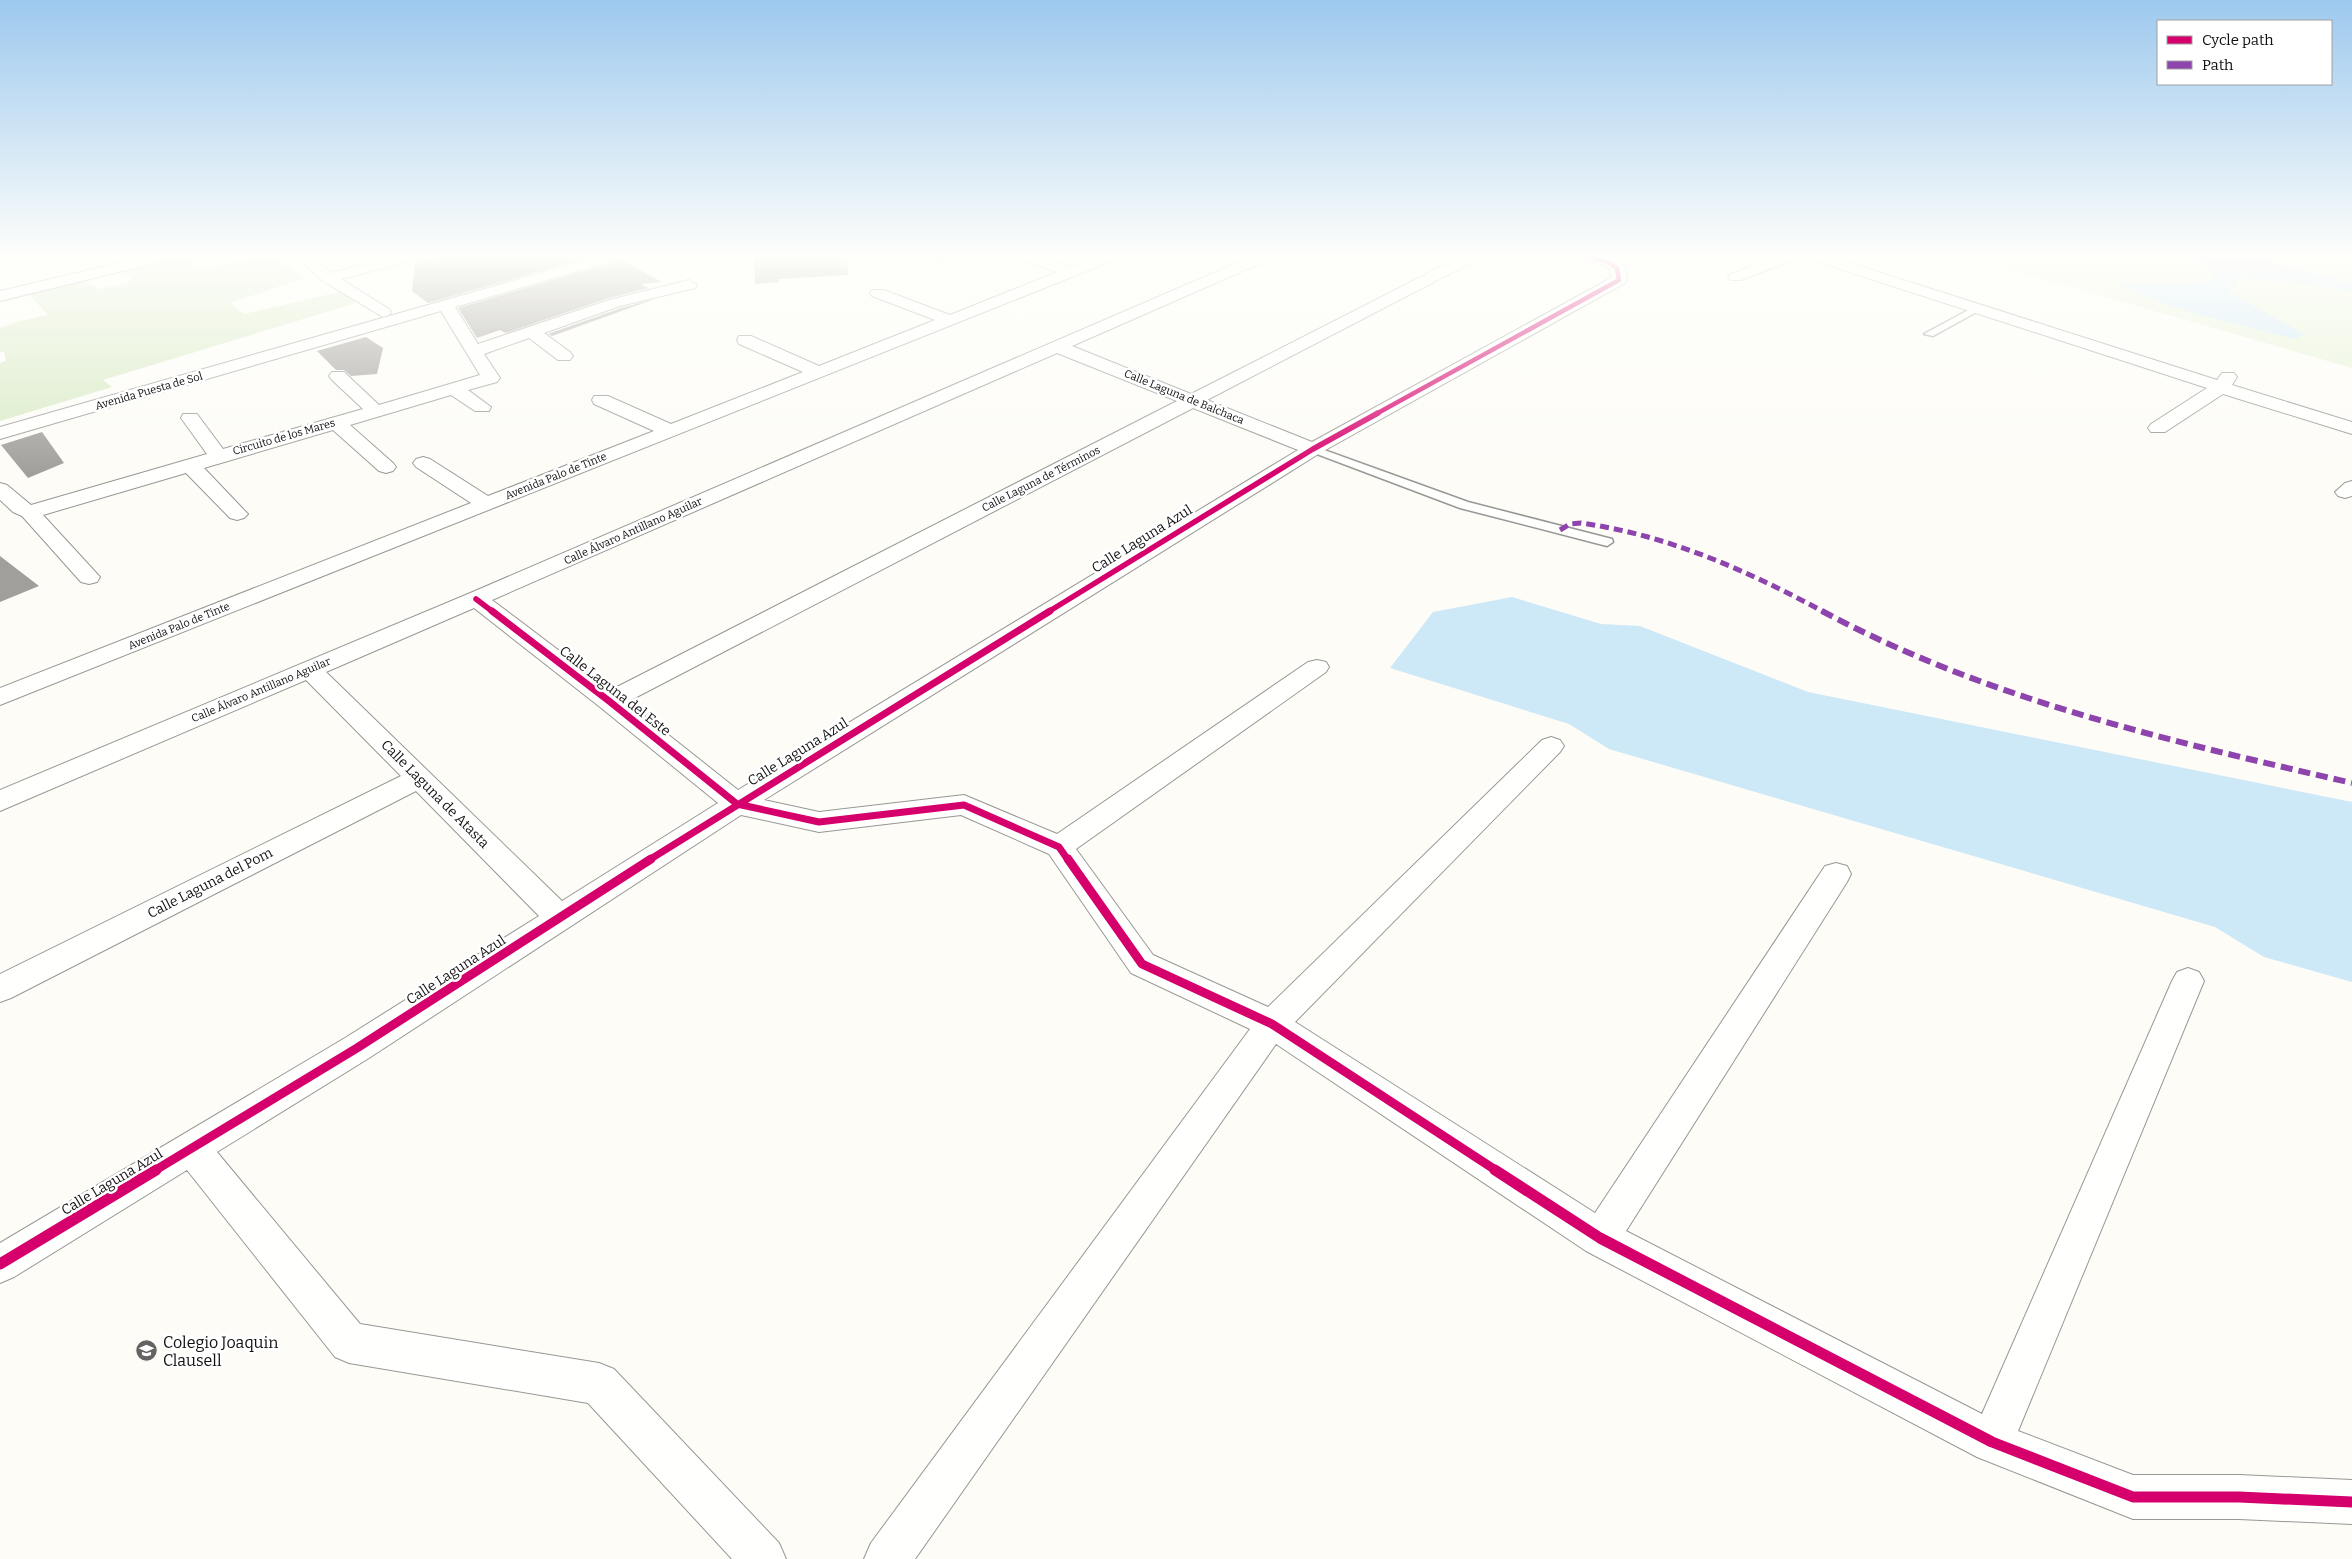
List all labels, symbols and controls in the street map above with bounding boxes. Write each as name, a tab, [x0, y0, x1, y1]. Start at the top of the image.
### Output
legend	[2157, 20, 2332, 85]
text: Cycle path	[2202, 31, 2274, 49]
text: Path	[2202, 56, 2234, 74]
street label: Calle Laguna de Balchaca	[1122, 367, 1246, 427]
street label: Avenida Puesta de Sol	[94, 369, 204, 413]
street label: Circuito de los Mares	[231, 416, 337, 458]
street label: Calle Laguna de Términos	[980, 443, 1102, 515]
street label: Avenida Palo de Tinte	[503, 450, 609, 502]
street label: Calle Álvaro Antillano Aguilar	[561, 494, 704, 567]
street label: Calle Laguna Azul	[1089, 501, 1195, 577]
street label: Avenida Palo de Tinte	[126, 600, 232, 652]
street label: Calle Laguna del Este	[556, 642, 674, 740]
street label: Calle Álvaro Antillano Aguilar	[189, 654, 333, 725]
street label: Calle Laguna Azul	[745, 714, 851, 790]
street label: Calle Laguna de Atasta	[377, 736, 493, 852]
street label: Calle Laguna del Pom	[145, 844, 276, 922]
street label: Calle Laguna Azul	[403, 932, 509, 1008]
street label: Calle Laguna Azul	[58, 1145, 166, 1219]
place label: Colegio Joaquin Clausell	[163, 1333, 278, 1370]
school or university icon: Colegio Joaquin Clausell	[135, 1339, 159, 1363]

